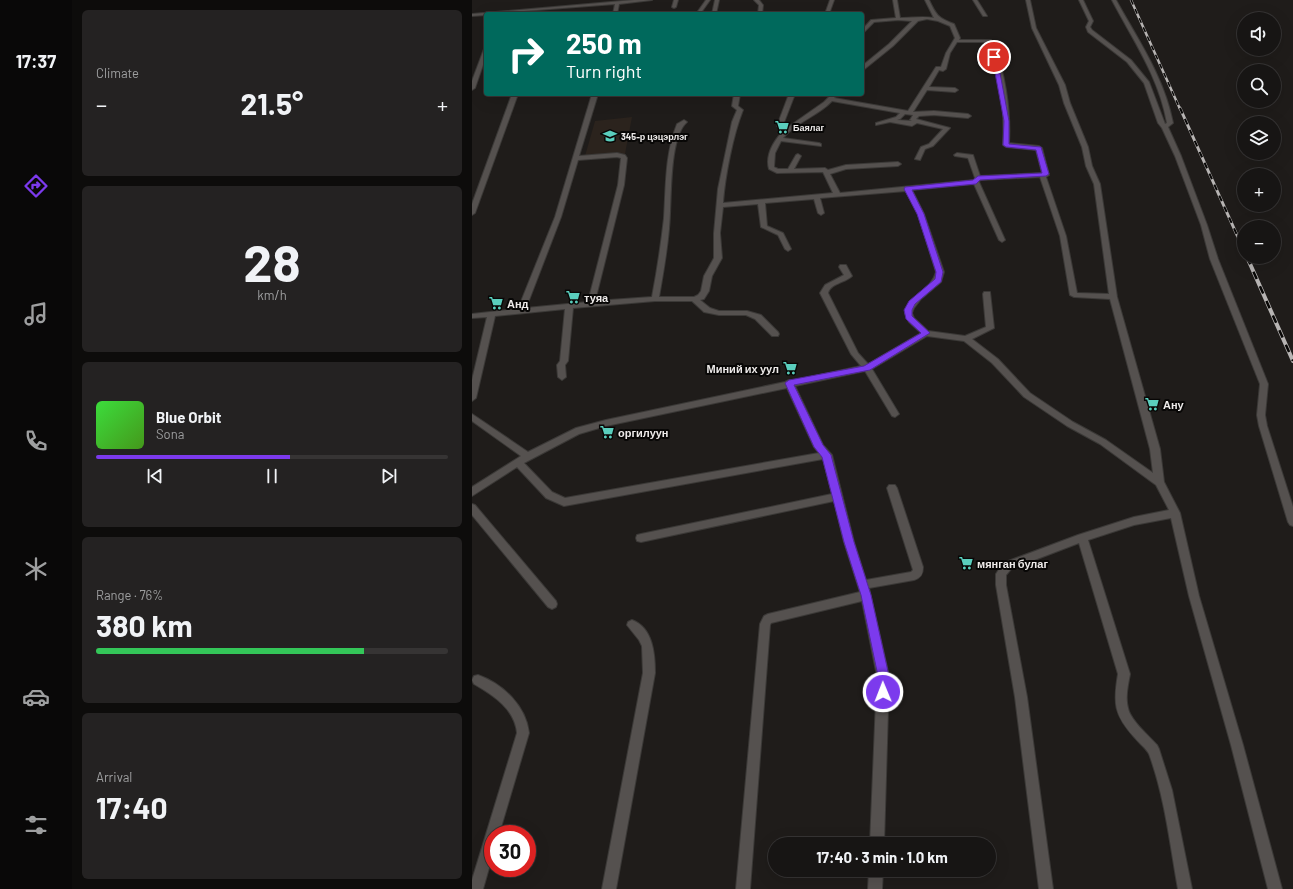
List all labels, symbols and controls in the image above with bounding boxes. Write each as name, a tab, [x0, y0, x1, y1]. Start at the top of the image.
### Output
map controls	[1237, 12, 1281, 264]
button: sound	[1237, 12, 1281, 56]
text: 250 m	[566, 26, 642, 60]
icon: right	[500, 28, 552, 80]
pin	[977, 40, 1011, 74]
icon: arrive	[983, 46, 1005, 68]
text: 17:37	[16, 50, 56, 72]
text: Turn right	[566, 60, 642, 82]
button: search	[1237, 64, 1281, 108]
text: Climate	[96, 65, 139, 81]
text: 21.5°	[241, 85, 303, 121]
text: −	[96, 91, 107, 117]
text: +	[437, 91, 448, 117]
button: layers	[1237, 116, 1281, 160]
supermarket icon: Баялаг	[774, 119, 790, 135]
place label: Баялаг	[793, 122, 824, 133]
school or university icon: 345-р цэцэрлэг	[602, 128, 618, 144]
place label: 345-р цэцэрлэг	[621, 131, 688, 142]
button: +	[1237, 168, 1281, 212]
icon: directions	[22, 172, 50, 200]
button: −	[1237, 220, 1281, 264]
text: 28	[243, 230, 301, 292]
text: km/h	[257, 287, 287, 303]
supermarket icon: туяа	[565, 289, 581, 305]
place label: туяа	[584, 291, 609, 304]
supermarket icon: Анд	[488, 295, 504, 311]
place label: Анд	[507, 297, 529, 310]
icon: music	[22, 300, 50, 328]
supermarket icon: Миний их уул	[782, 360, 798, 376]
place label: Миний их уул	[707, 362, 779, 375]
supermarket icon: Ану	[1144, 396, 1160, 412]
place label: Ану	[1163, 398, 1185, 411]
text: Blue Orbit	[156, 408, 221, 426]
supermarket icon: оргилуун	[599, 424, 615, 440]
text: Sona	[156, 426, 184, 442]
place label: оргилуун	[618, 426, 669, 439]
icon: phone	[22, 427, 50, 455]
icon: previous	[144, 465, 166, 487]
icon: pause	[261, 465, 283, 487]
icon: next	[378, 465, 400, 487]
icon: climate	[22, 555, 50, 583]
supermarket icon: мянган булаг	[958, 555, 974, 571]
place label: мянган булаг	[977, 557, 1048, 570]
text: Range · 76%	[96, 587, 163, 603]
text: 380 km	[96, 607, 193, 643]
position arrow	[862, 671, 904, 713]
icon: car	[22, 683, 50, 711]
text: Arrival	[96, 769, 132, 785]
text: 17:40	[96, 789, 168, 825]
icon: filters	[22, 811, 50, 839]
speed limit sign: 30	[484, 825, 536, 877]
text: 17:40 · 3 min · 1.0 km	[816, 848, 948, 866]

